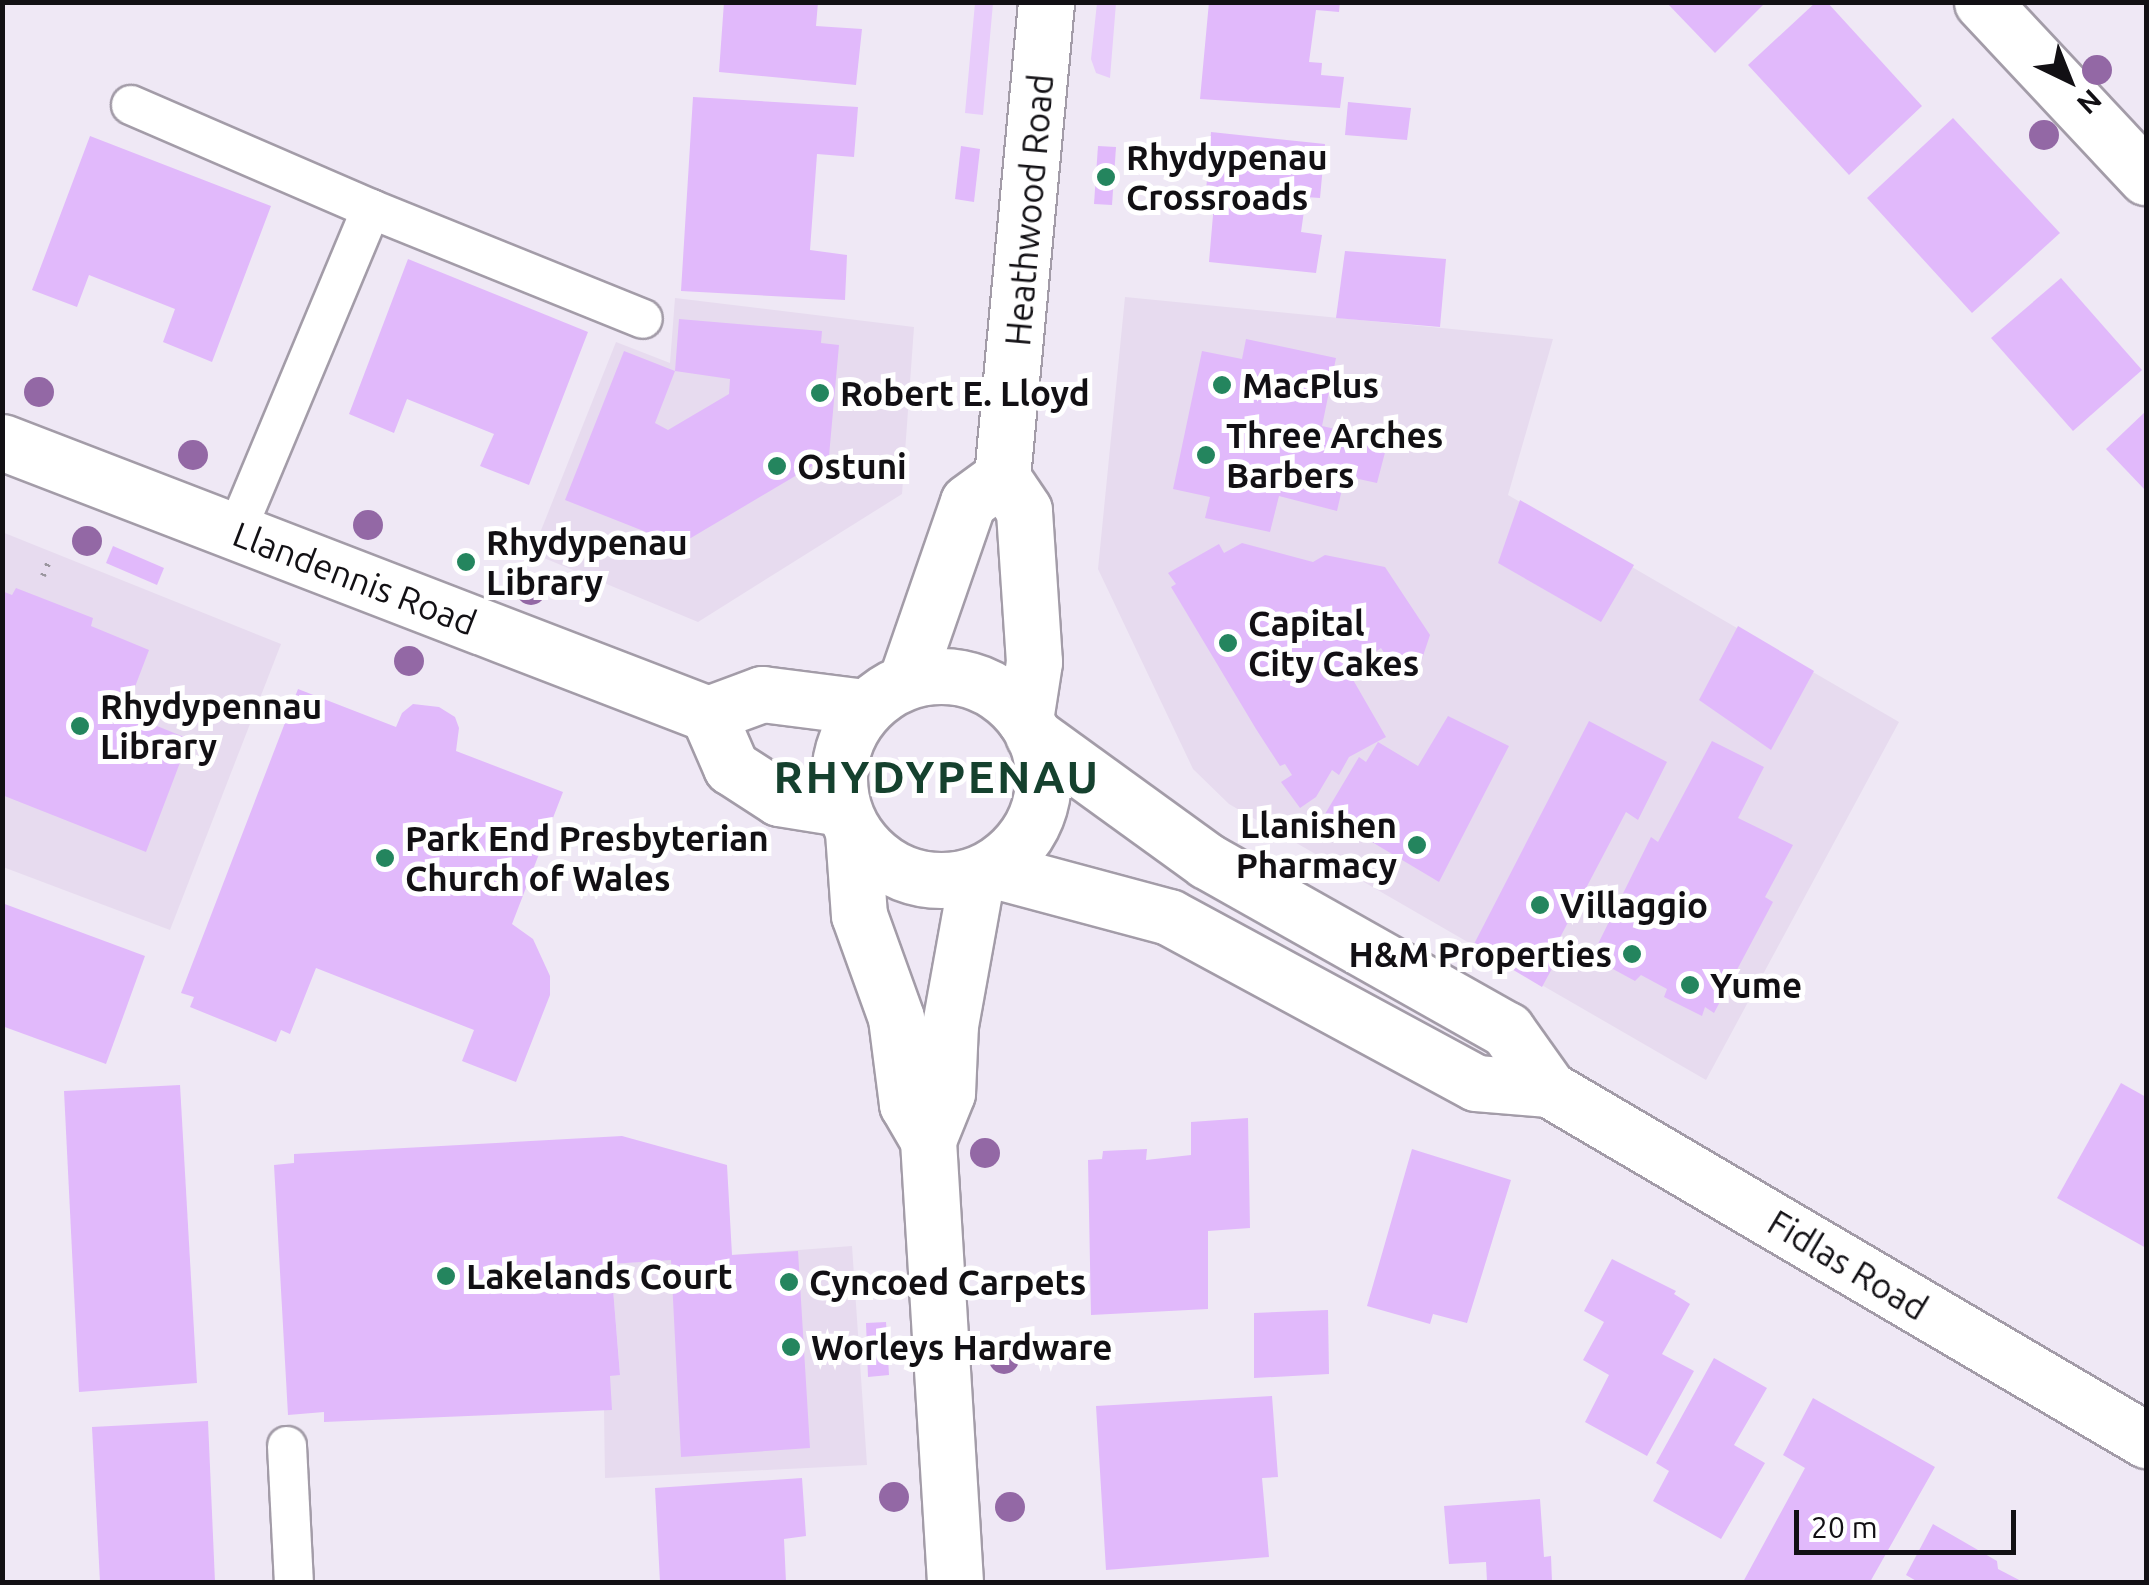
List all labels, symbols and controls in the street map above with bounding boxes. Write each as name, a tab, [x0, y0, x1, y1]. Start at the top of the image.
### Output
north arrow	[2019, 30, 2119, 130]
street label: Heathwood Road	[996, 72, 1062, 348]
text: N	[2072, 84, 2108, 121]
place label: Rhydypenau Crossroads	[1126, 136, 1328, 218]
marker: Rhydypenau Crossroads	[1095, 166, 1117, 188]
place label: MacPlus	[1242, 364, 1379, 406]
place label: Robert E. Lloyd	[840, 372, 1090, 414]
marker: MacPlus	[1211, 374, 1233, 396]
marker: Robert E. Lloyd	[809, 382, 831, 404]
place label: Three Arches Barbers	[1226, 414, 1443, 496]
marker: Three Arches Barbers	[1195, 444, 1217, 466]
place label: Ostuni	[797, 445, 907, 487]
marker: Ostuni	[766, 455, 788, 477]
street label: Llandennis Road	[227, 512, 483, 644]
place label: Rhydypenau Library	[486, 521, 688, 603]
marker: Rhydypenau Library	[455, 551, 477, 573]
place label: Capital City Cakes	[1248, 602, 1419, 684]
marker: Capital City Cakes	[1217, 632, 1239, 654]
place label: Rhydypennau Library	[100, 685, 322, 767]
marker: Rhydypennau Library	[69, 715, 91, 737]
district label: RHYDYPENAU	[773, 750, 1101, 804]
place label: Llanishen Pharmacy	[1236, 804, 1397, 886]
place label: Park End Presbyterian Church of Wales	[405, 817, 769, 899]
marker: Llanishen Pharmacy	[1406, 834, 1428, 856]
marker: Park End Presbyterian Church of Wales	[374, 847, 396, 869]
place label: Villaggio	[1560, 884, 1708, 926]
marker: Villaggio	[1529, 894, 1551, 916]
place label: H&M Properties	[1349, 933, 1612, 975]
marker: H&M Properties	[1621, 943, 1643, 965]
place label: Yume	[1710, 964, 1802, 1006]
marker: Yume	[1679, 974, 1701, 996]
street label: Fidlas Road	[1761, 1201, 1935, 1329]
place label: Lakelands Court	[466, 1255, 733, 1297]
place label: Cyncoed Carpets	[809, 1261, 1086, 1303]
marker: Lakelands Court	[435, 1265, 457, 1287]
marker: Cyncoed Carpets	[778, 1271, 800, 1293]
place label: Worleys Hardware	[811, 1326, 1112, 1368]
marker: Worleys Hardware	[780, 1336, 802, 1358]
scale bar	[1799, 1490, 2022, 1552]
text: 20 m	[1811, 1510, 1878, 1544]

